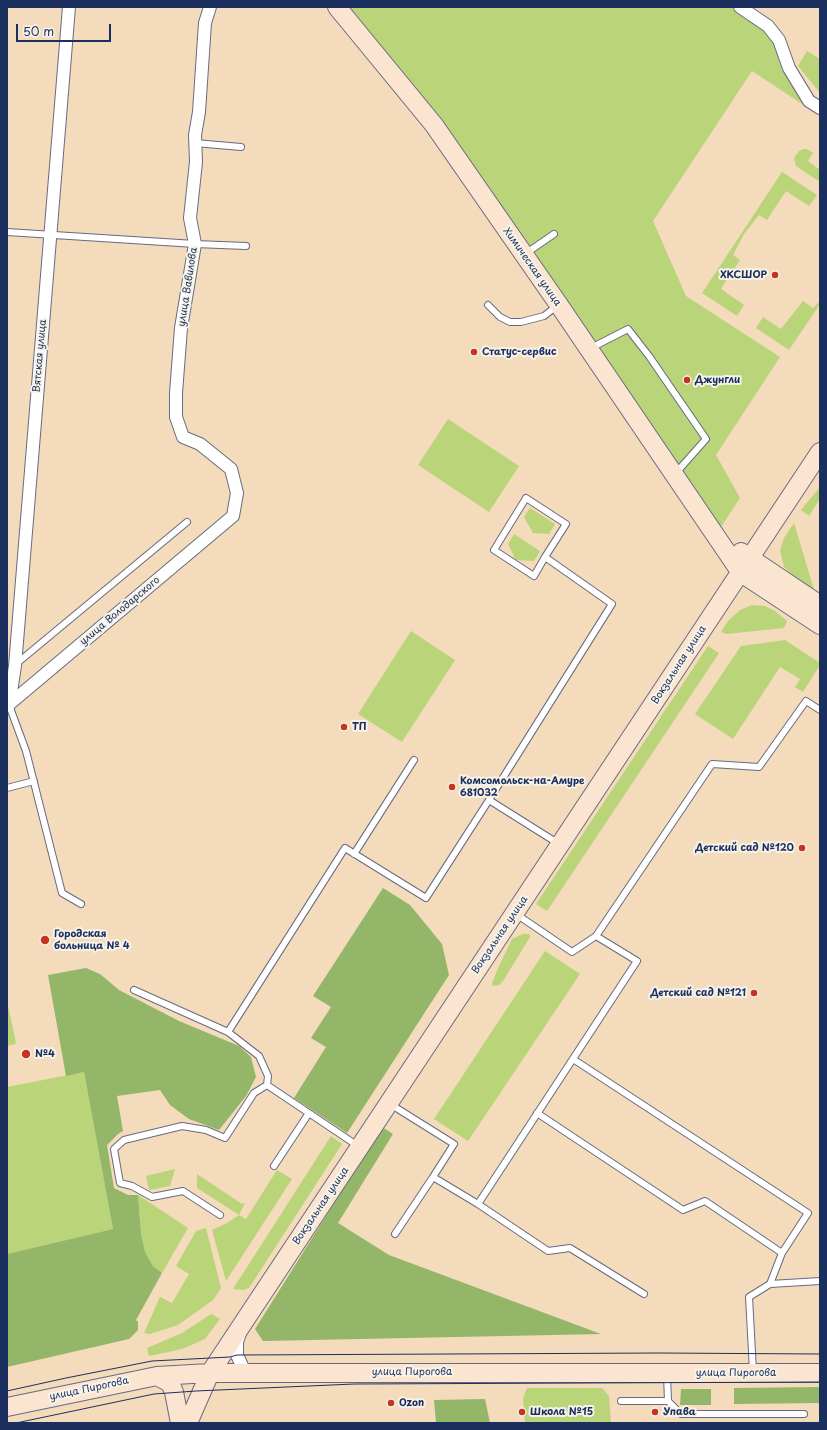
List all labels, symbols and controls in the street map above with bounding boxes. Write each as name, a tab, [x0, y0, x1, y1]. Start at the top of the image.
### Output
scale bar	[18, 16, 113, 42]
text: 50 m	[23, 22, 54, 40]
street label: Химическая улица	[500, 226, 564, 308]
street label: улица Вавилова	[176, 247, 200, 327]
place label: ХКСШОР	[720, 269, 767, 281]
marker: ХКСШОР	[770, 270, 780, 280]
street label: Вятская улица	[31, 319, 49, 393]
place label: Статус-сервис	[482, 346, 557, 358]
marker: Статус-сервис	[469, 347, 479, 357]
place label: Джунгли	[695, 374, 740, 386]
marker: Джунгли	[682, 375, 692, 385]
street label: улица Володарского	[78, 574, 162, 648]
street label: Вокзальная улица	[649, 623, 709, 707]
place label: ТП	[352, 721, 367, 733]
marker: ТП	[339, 722, 349, 732]
place label: Комсомольск-на-Амуре 681032	[460, 775, 585, 798]
marker: Комсомольск-на-Амуре 681032	[447, 782, 457, 792]
place label: Детский сад №120	[695, 842, 794, 854]
marker: Детский сад №120	[797, 843, 807, 853]
street label: Вокзальная улица	[470, 894, 530, 976]
place label: Городская больница № 4	[54, 928, 130, 952]
marker: Городская больница № 4	[39, 934, 51, 946]
place label: Детский сад №121	[650, 987, 746, 999]
marker: Детский сад №121	[749, 988, 759, 998]
marker: №4	[20, 1048, 32, 1060]
place label: №4	[35, 1048, 55, 1060]
street label: Вокзальная улица	[291, 1165, 351, 1247]
street label: улица Пирогова	[372, 1366, 452, 1378]
street label: улица Пирогова	[696, 1367, 776, 1379]
street label: улица Пирогова	[48, 1375, 130, 1403]
place label: Ozon	[399, 1397, 424, 1409]
marker: Ozon	[386, 1398, 396, 1408]
place label: Школа №15	[530, 1406, 593, 1418]
place label: Упава	[663, 1406, 696, 1418]
marker: Школа №15	[517, 1407, 527, 1417]
marker: Упава	[650, 1407, 660, 1417]

